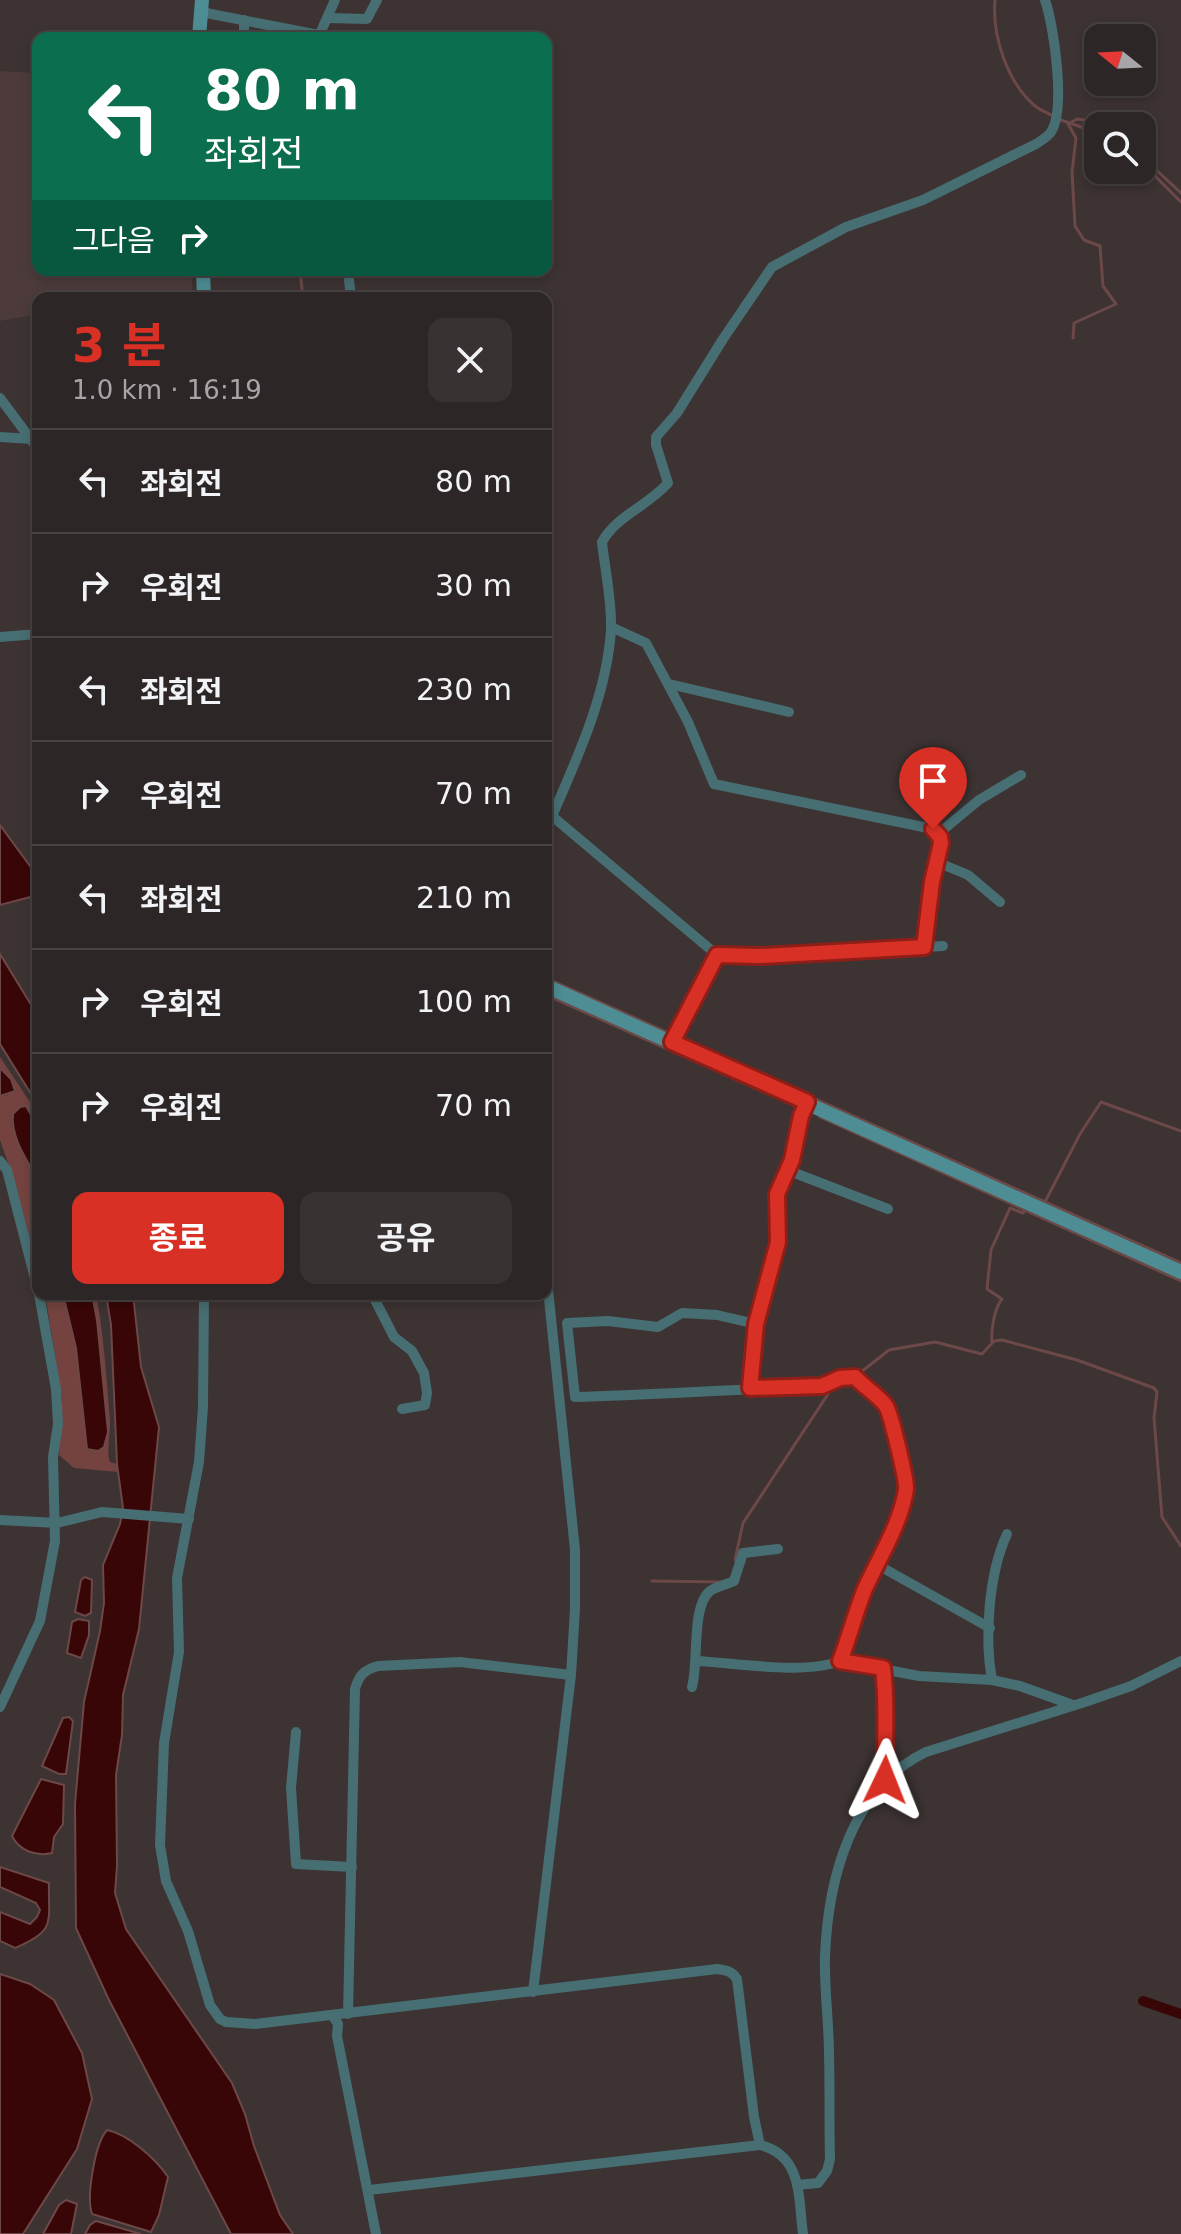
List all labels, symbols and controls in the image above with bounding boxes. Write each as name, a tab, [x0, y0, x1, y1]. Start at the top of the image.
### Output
north arrow	[1084, 24, 1156, 96]
map controls	[1084, 24, 1156, 184]
text: 80 m	[204, 57, 360, 122]
icon: left	[72, 64, 176, 168]
button: search	[1084, 112, 1156, 184]
text: 좌회전	[204, 133, 303, 174]
icon: right	[171, 216, 215, 260]
text: 그다음	[72, 223, 155, 258]
text: 3 분	[72, 317, 166, 373]
button: close	[428, 318, 512, 402]
text: 1.0 km · 16:19	[72, 375, 262, 405]
icon: left	[72, 459, 116, 503]
text: 80 m	[435, 464, 512, 499]
text: 좌회전	[140, 466, 223, 501]
icon: right	[72, 563, 116, 607]
text: 30 m	[435, 568, 512, 603]
text: 우회전	[140, 570, 223, 605]
icon: left	[72, 667, 116, 711]
text: 230 m	[416, 672, 512, 707]
text: 좌회전	[140, 674, 223, 709]
pin	[899, 747, 967, 829]
icon: arrive	[911, 759, 955, 803]
icon: right	[72, 771, 116, 815]
text: 70 m	[435, 776, 512, 811]
text: 우회전	[140, 778, 223, 813]
icon: left	[72, 875, 116, 919]
text: 210 m	[416, 880, 512, 915]
text: 좌회전	[140, 882, 223, 917]
icon: right	[72, 979, 116, 1023]
text: 100 m	[416, 984, 512, 1019]
text: 우회전	[140, 986, 223, 1021]
icon: right	[72, 1083, 116, 1127]
text: 70 m	[435, 1088, 512, 1123]
text: 우회전	[140, 1090, 223, 1125]
button: 종료	[72, 1192, 284, 1284]
button: 공유	[300, 1192, 512, 1284]
position arrow	[843, 1738, 927, 1822]

